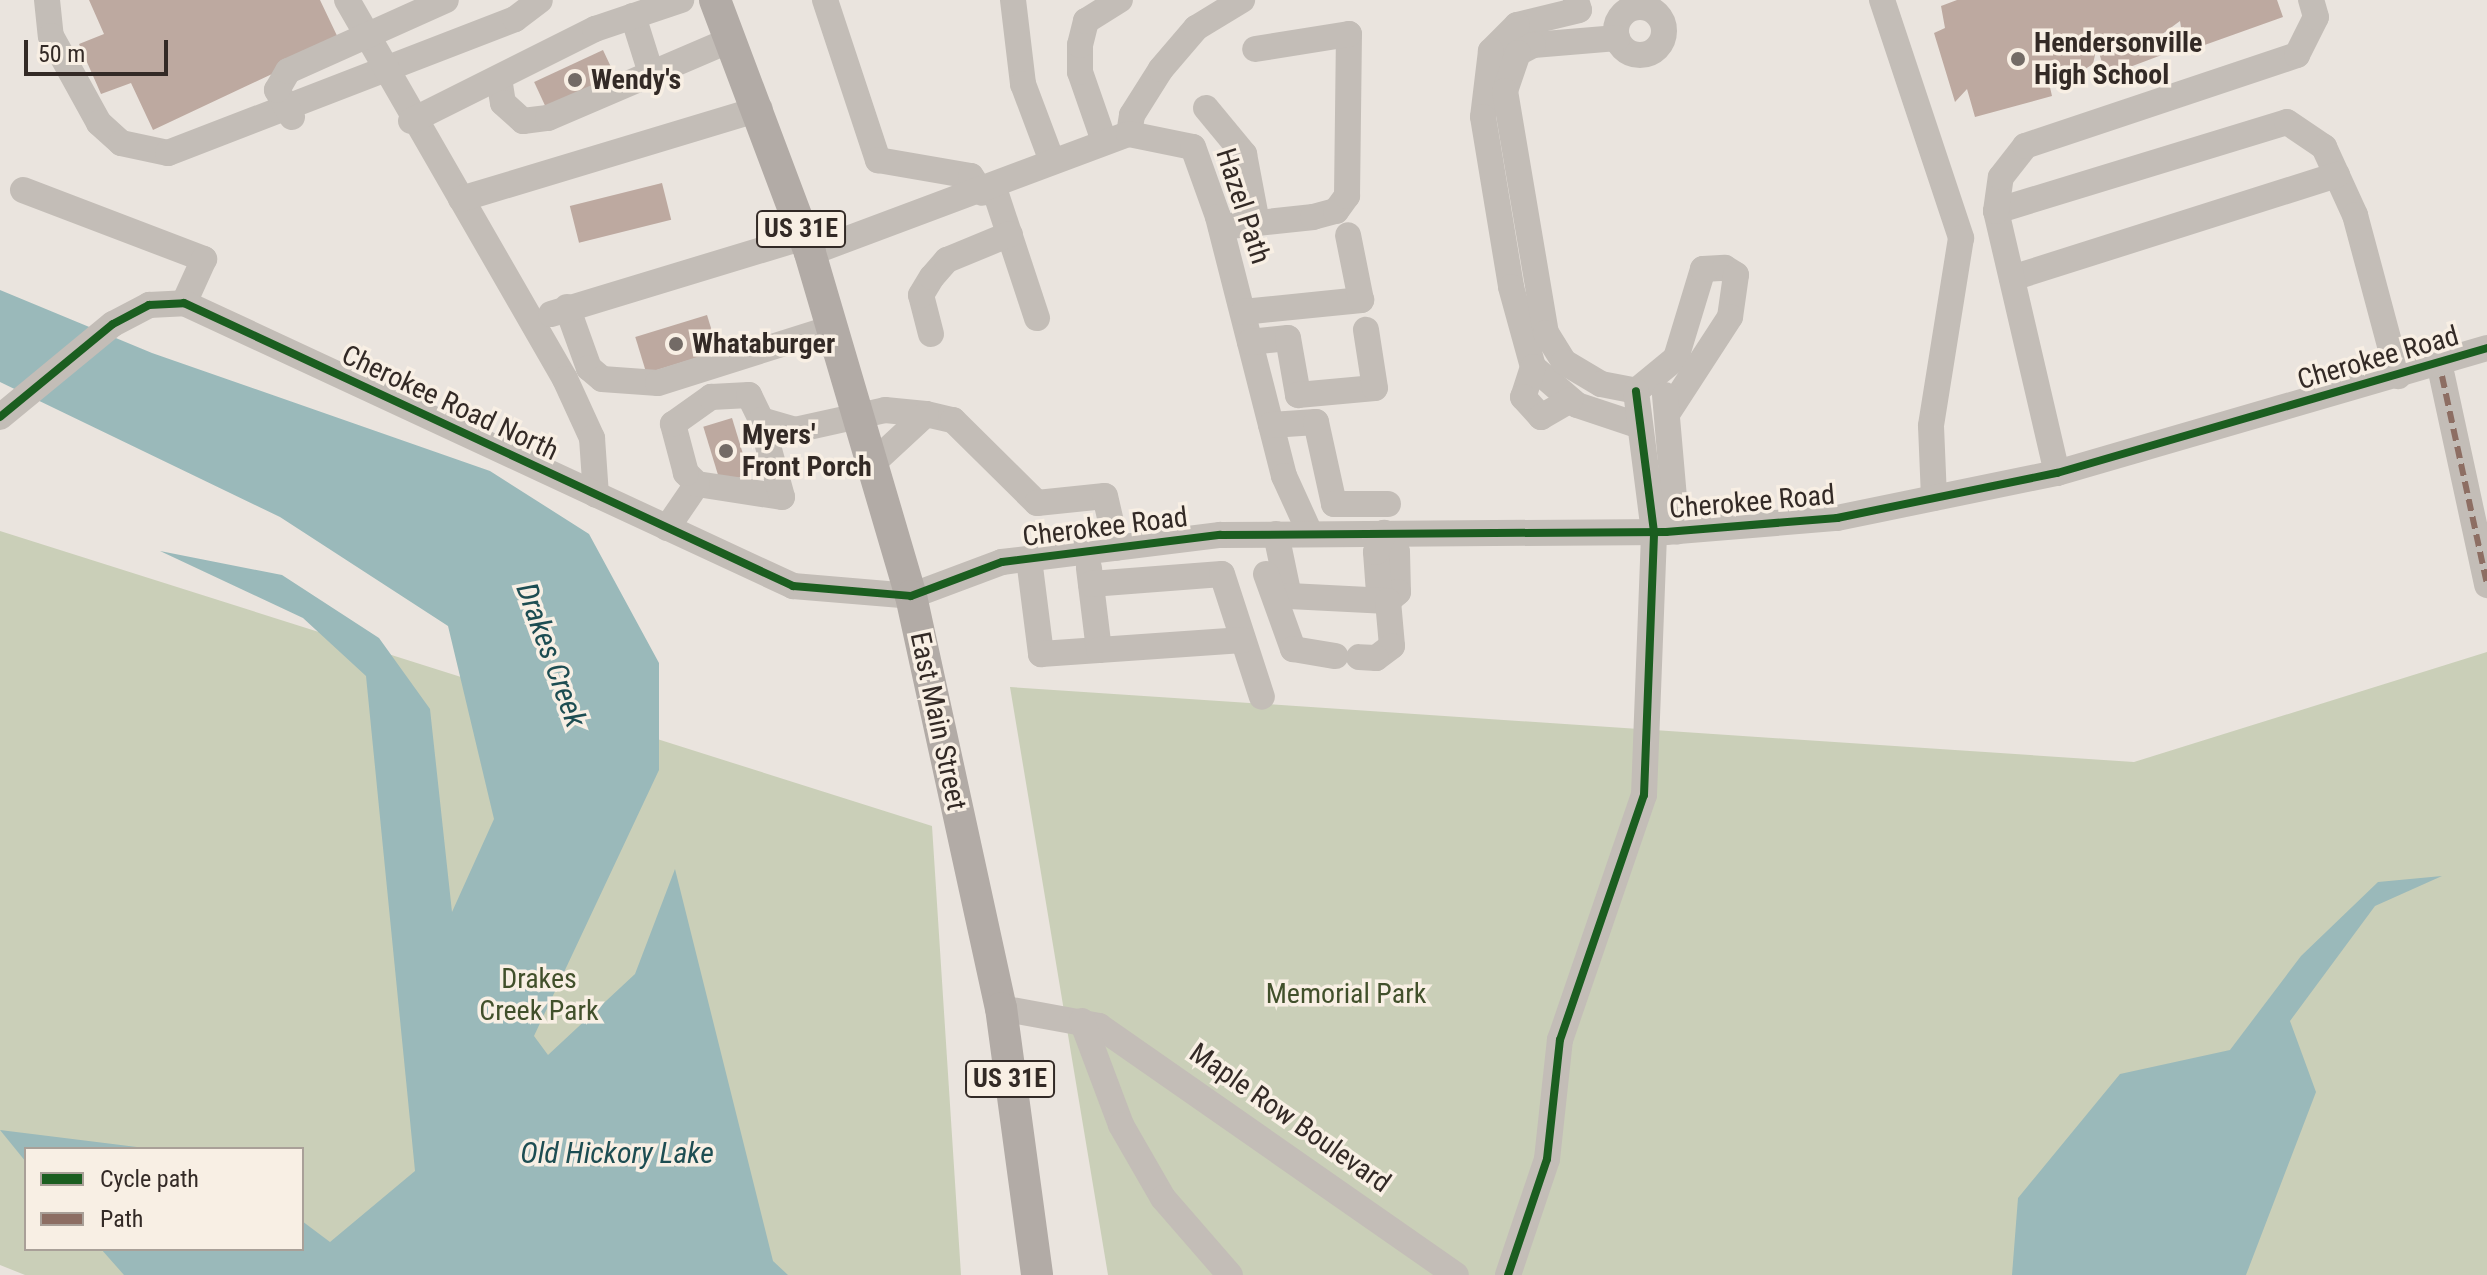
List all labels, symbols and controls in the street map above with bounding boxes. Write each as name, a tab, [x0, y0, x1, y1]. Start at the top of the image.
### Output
scale bar	[28, 24, 172, 74]
place label: Hendersonville High School	[2034, 26, 2202, 92]
text: 50 m	[38, 40, 85, 68]
marker: Hendersonville High School	[2009, 50, 2027, 68]
place label: Wendy's	[591, 63, 681, 97]
marker: Wendy's	[566, 71, 584, 89]
street label: Hazel Path	[1209, 144, 1277, 268]
road number: US 31E	[755, 207, 847, 251]
street label: Cherokee Road	[2294, 319, 2462, 397]
place label: Whataburger	[692, 327, 835, 361]
marker: Whataburger	[667, 335, 685, 353]
street label: Cherokee Road North	[336, 338, 564, 468]
place label: Myers' Front Porch	[742, 418, 872, 484]
marker: Myers' Front Porch	[717, 442, 735, 460]
street label: Cherokee Road	[1668, 478, 1836, 526]
street label: Cherokee Road	[1021, 500, 1189, 554]
water label: Drakes Creek	[508, 578, 594, 732]
street label: East Main Street	[903, 629, 973, 813]
park label: Drakes Creek Park	[479, 962, 599, 1028]
park label: Memorial Park	[1266, 977, 1426, 1011]
street label: Maple Row Boulevard	[1183, 1036, 1397, 1200]
road number: US 31E	[964, 1057, 1056, 1101]
water label: Old Hickory Lake	[520, 1135, 714, 1171]
legend	[24, 1147, 304, 1251]
text: Cycle path	[100, 1165, 199, 1193]
text: Path	[100, 1205, 143, 1233]

